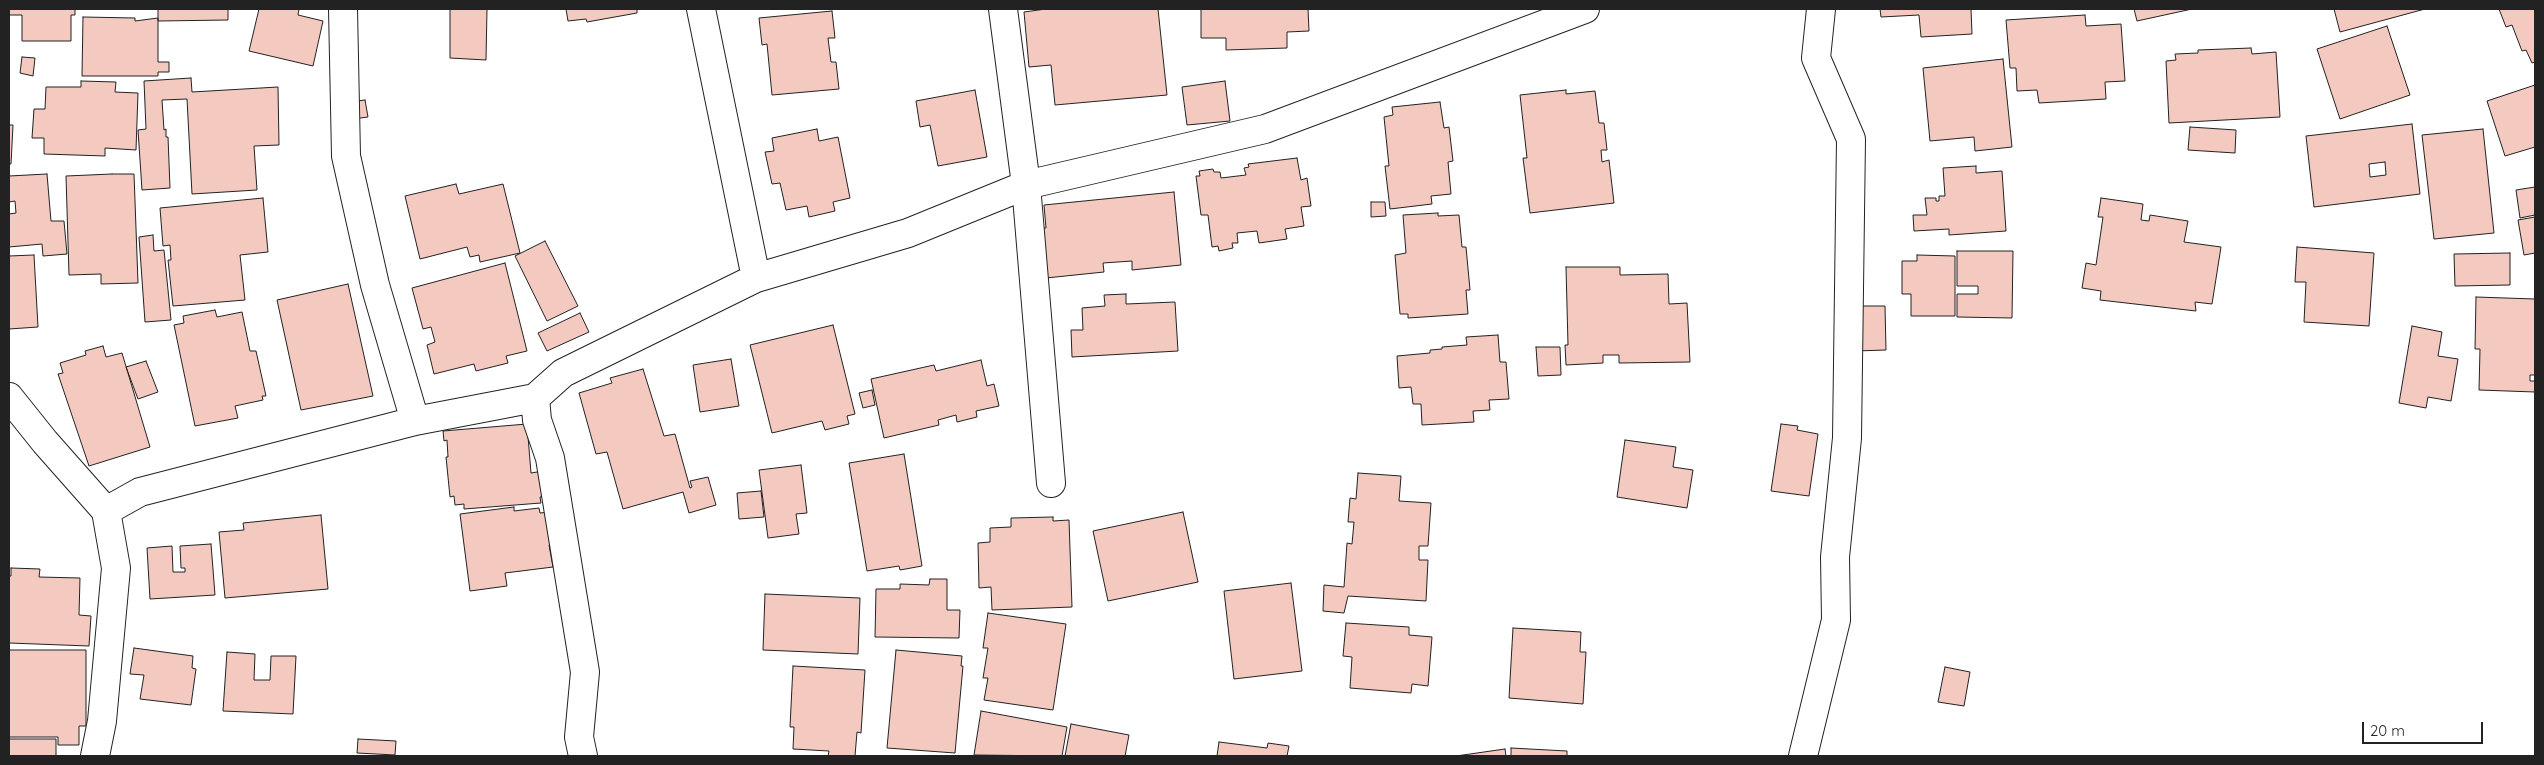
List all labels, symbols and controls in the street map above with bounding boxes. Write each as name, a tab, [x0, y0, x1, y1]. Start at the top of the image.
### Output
scale bar	[2364, 712, 2485, 744]
text: 20 m	[2370, 721, 2405, 740]

